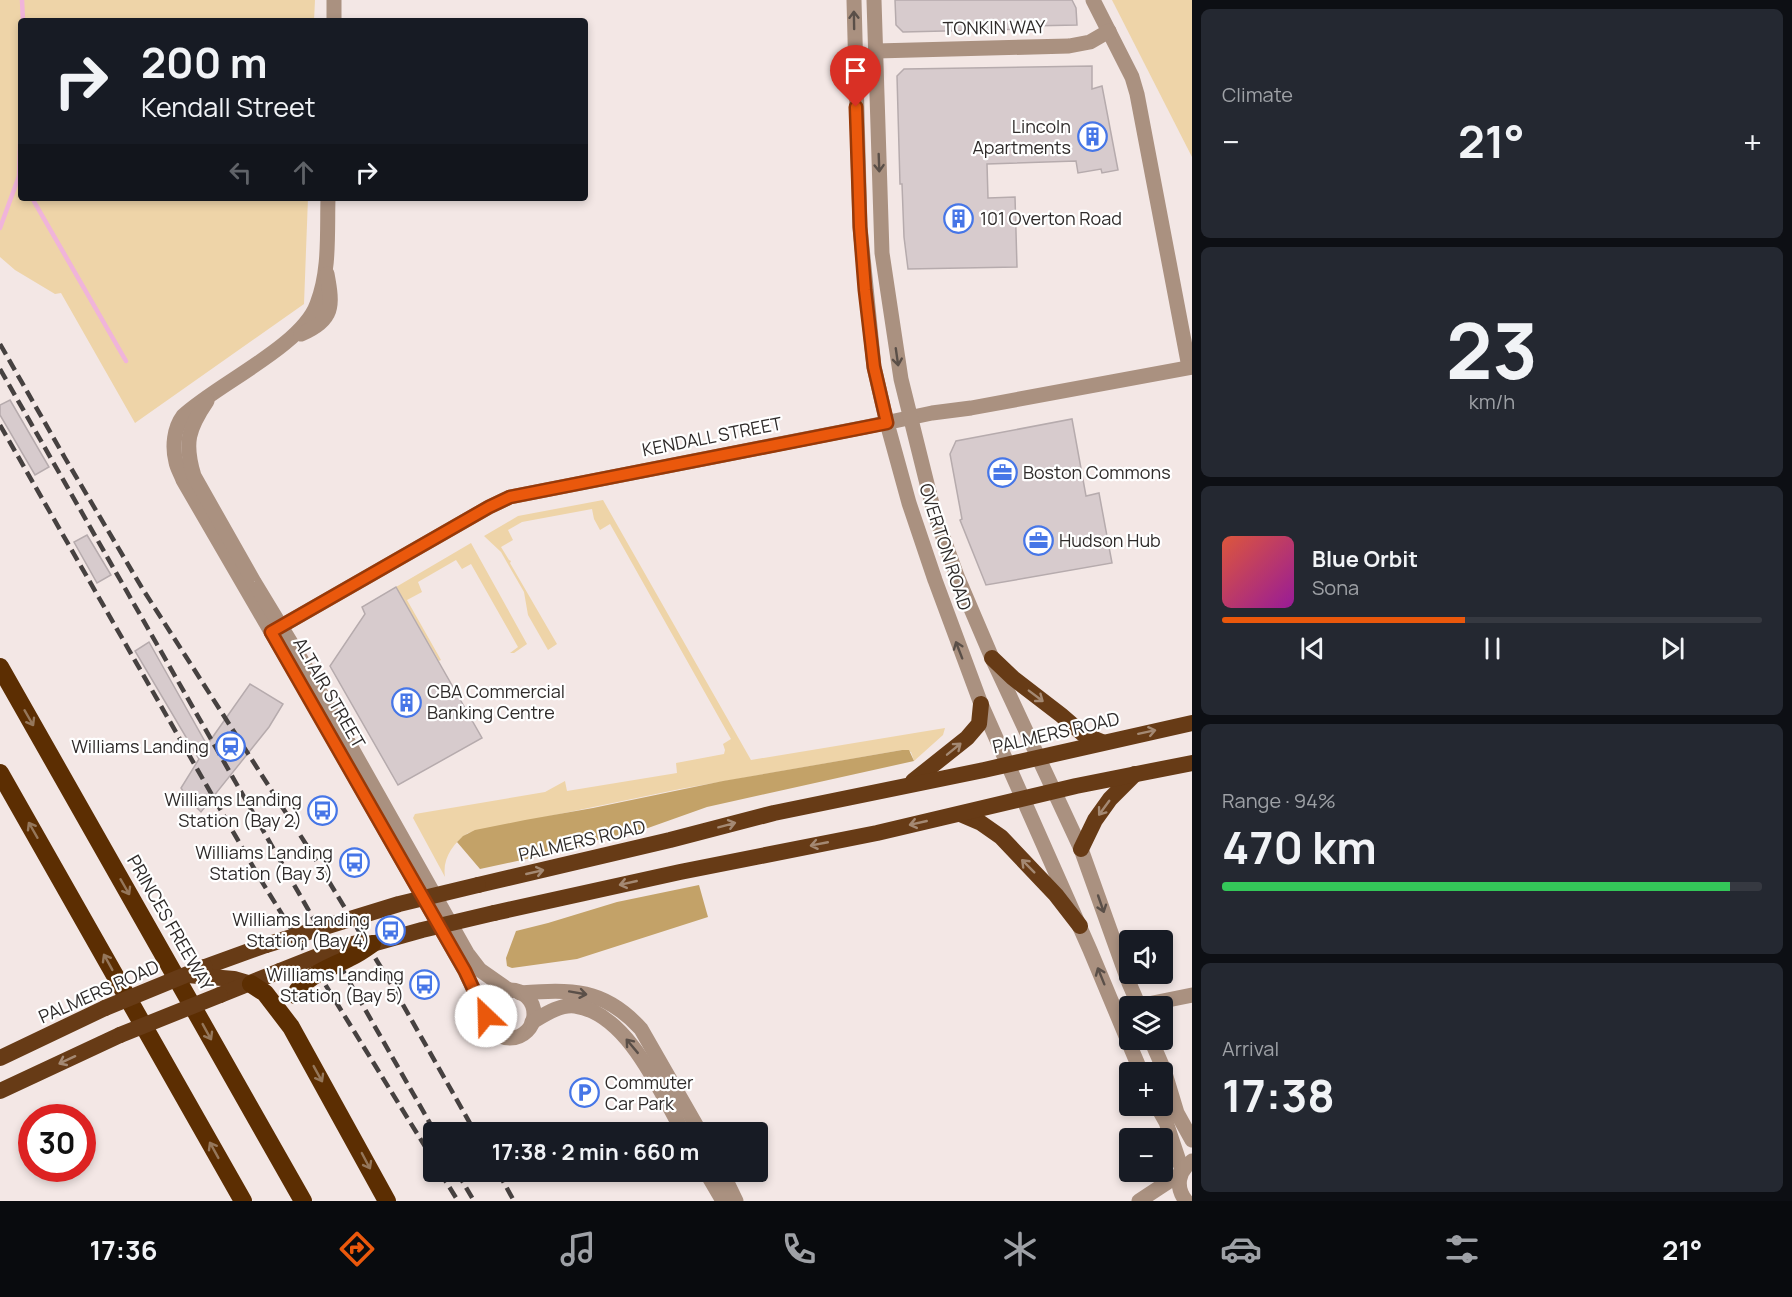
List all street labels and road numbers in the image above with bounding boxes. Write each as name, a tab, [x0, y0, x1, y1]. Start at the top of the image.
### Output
street label: TONKIN WAY	[942, 14, 1047, 40]
street label: KENDALL STREET	[640, 411, 784, 461]
street label: OVERTON ROAD	[914, 480, 978, 613]
street label: ALTAIR STREET	[288, 633, 371, 752]
street label: PALMERS ROAD	[990, 706, 1122, 758]
street label: PALMERS ROAD	[516, 814, 648, 866]
street label: PRINCES FREEWAY	[122, 850, 220, 996]
street label: PALMERS ROAD	[35, 954, 163, 1028]

